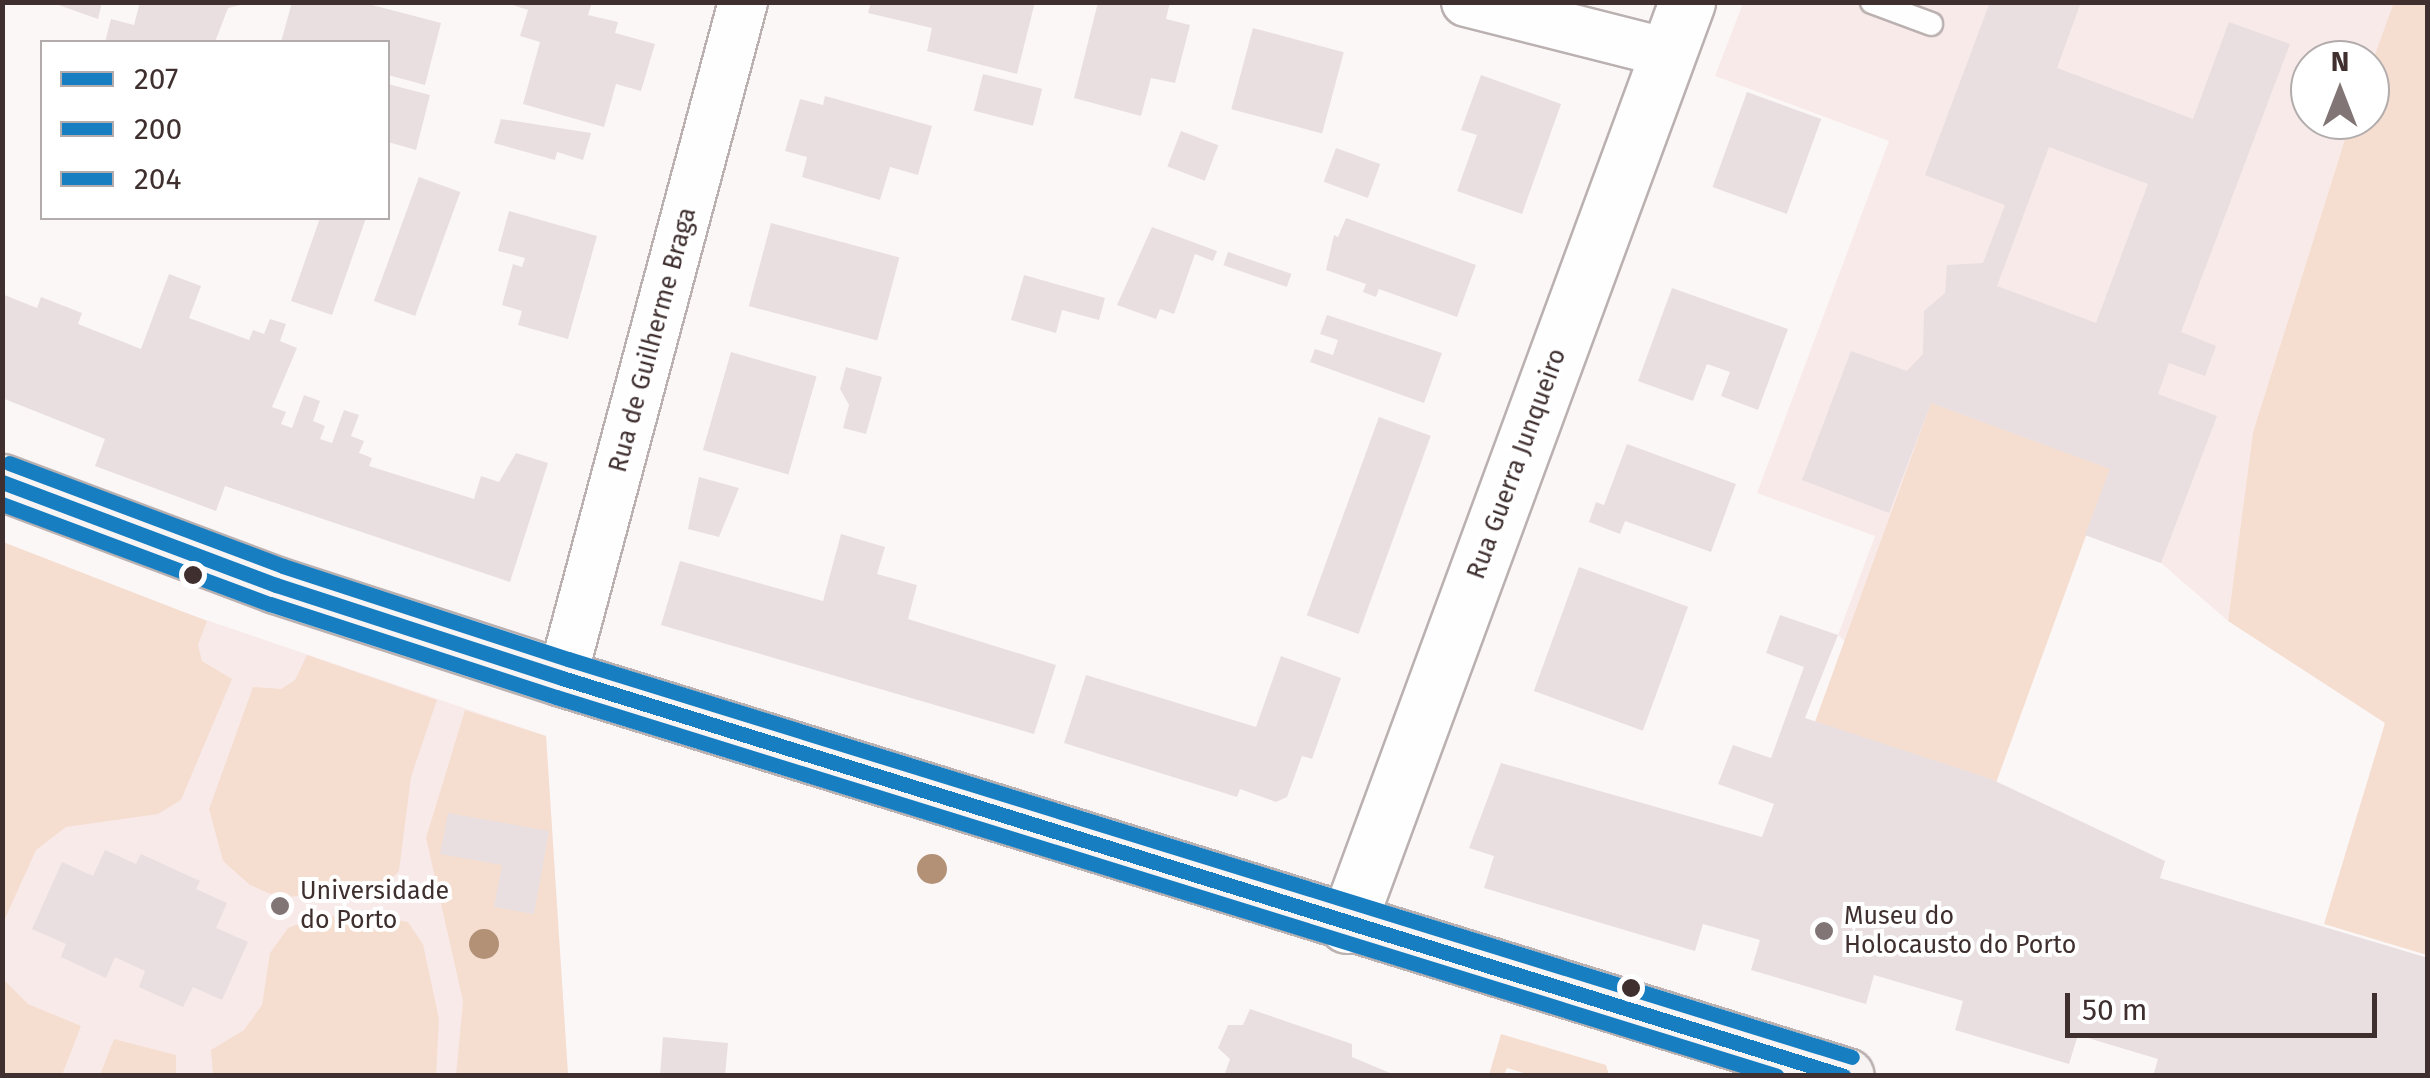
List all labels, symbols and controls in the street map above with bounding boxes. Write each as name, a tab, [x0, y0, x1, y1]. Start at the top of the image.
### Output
legend	[40, 40, 390, 220]
north arrow	[2290, 40, 2390, 140]
text: N	[2331, 45, 2349, 78]
text: 207	[134, 61, 178, 97]
text: 200	[134, 111, 182, 147]
text: 204	[134, 161, 182, 197]
street label: Rua de Guilherme Braga	[603, 204, 703, 476]
street label: Rua Guerra Junqueiro	[1461, 345, 1573, 583]
unlabelled marker	[183, 565, 203, 585]
place label: Universidade do Porto	[300, 877, 449, 936]
marker: Universidade do Porto	[269, 895, 291, 917]
place label: Museu do Holocausto do Porto	[1844, 902, 2076, 961]
marker: Museu do Holocausto do Porto	[1813, 920, 1835, 942]
scale bar	[2070, 973, 2382, 1035]
unlabelled marker	[1621, 978, 1641, 998]
text: 50 m	[2082, 992, 2147, 1028]

